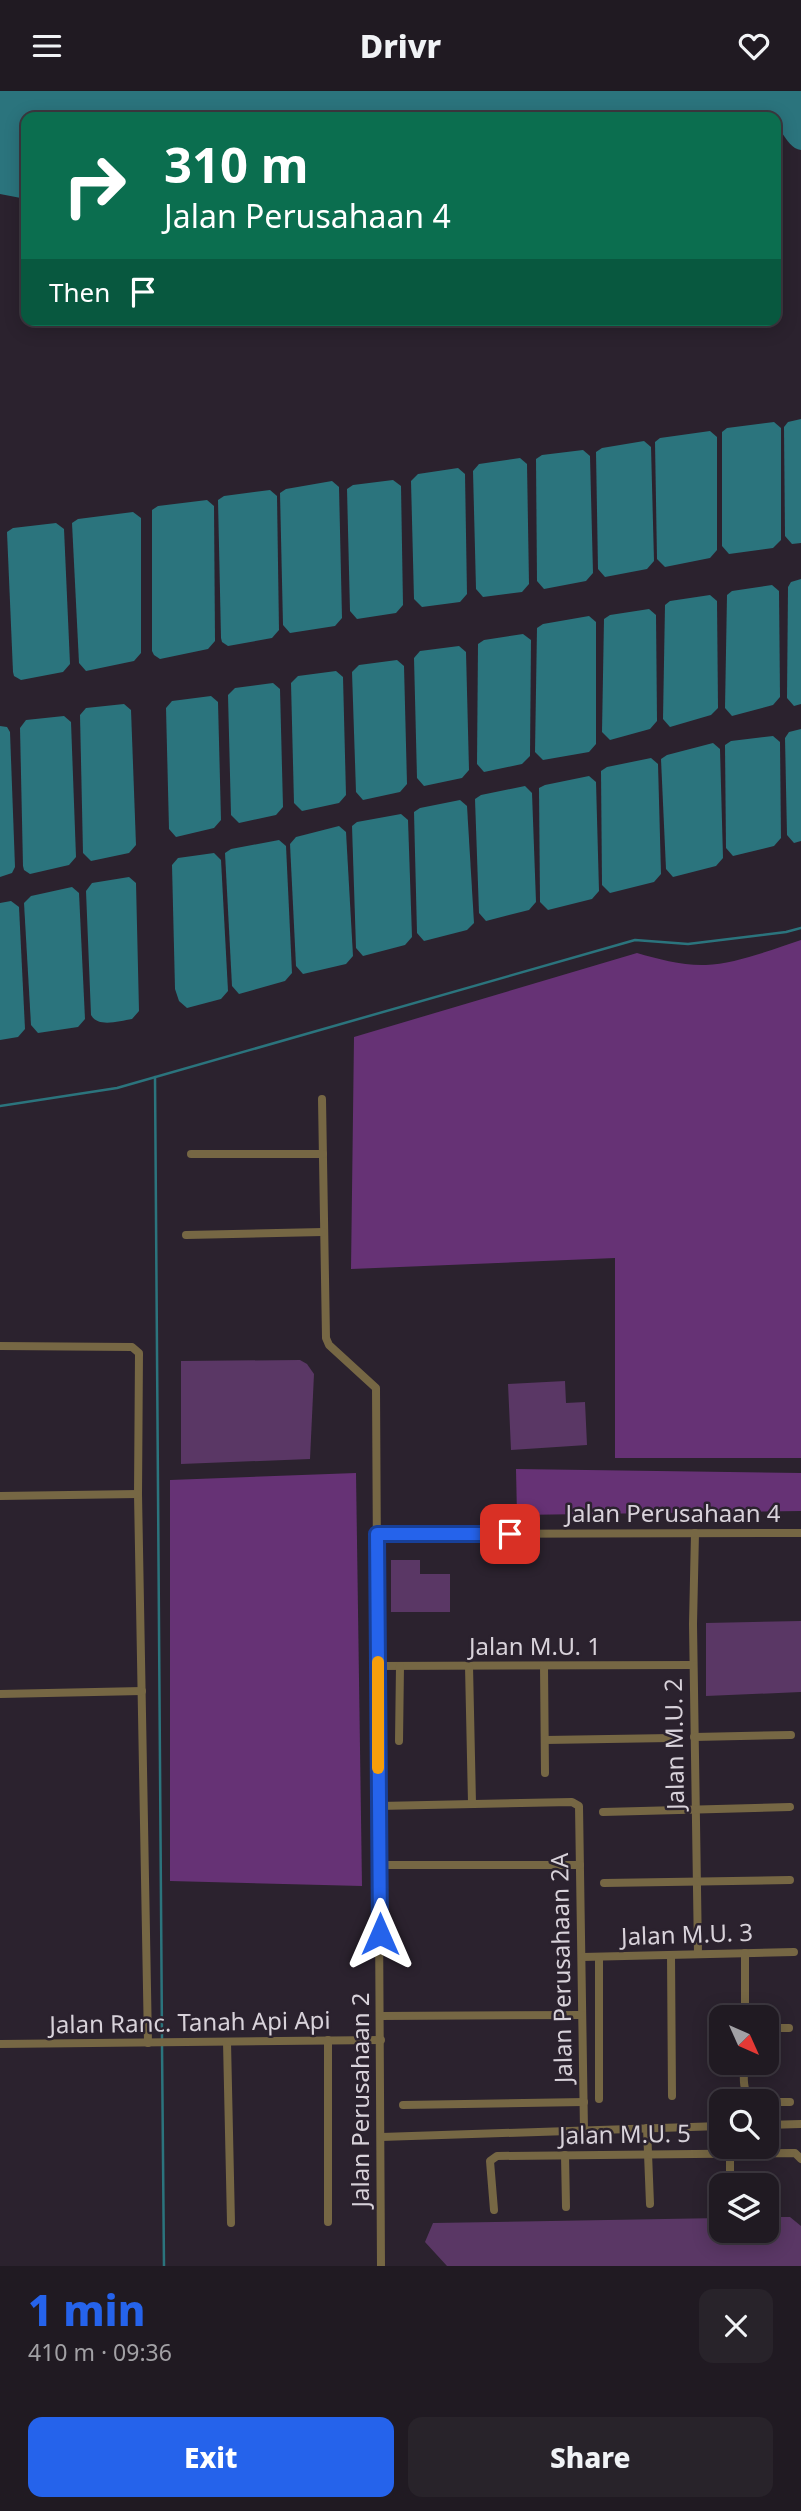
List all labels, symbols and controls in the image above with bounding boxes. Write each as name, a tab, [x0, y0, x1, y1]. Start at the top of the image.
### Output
text: Drivr	[360, 24, 441, 67]
icon: menu	[28, 27, 66, 65]
icon: heart	[735, 27, 773, 65]
text: 310 m	[164, 131, 309, 197]
icon: right	[49, 140, 140, 231]
text: Jalan Perusahaan 4	[164, 194, 451, 237]
icon: arrive	[124, 273, 162, 311]
text: Then	[49, 274, 110, 310]
street label: Jalan Perusahaan 4	[563, 1496, 781, 1529]
pin	[480, 1504, 540, 1564]
icon: arrive	[491, 1515, 529, 1553]
street label: Jalan M.U. 1	[467, 1629, 601, 1662]
street label: Jalan M.U. 2	[656, 1678, 691, 1812]
street label: Jalan Perusahaan 2A	[542, 1852, 579, 2085]
position arrow	[343, 1897, 417, 1971]
street label: Jalan M.U. 3	[618, 1915, 753, 1952]
street label: Jalan Perusahaan 2	[343, 1992, 376, 2210]
street label: Jalan Ranc. Tanah Api Api	[47, 2003, 331, 2040]
north arrow	[709, 2005, 779, 2075]
map controls	[709, 2005, 779, 2243]
button: search	[709, 2089, 779, 2159]
street label: Jalan M.U. 5	[557, 2116, 691, 2151]
button: layers	[709, 2173, 779, 2243]
text: 1 min	[28, 2281, 145, 2338]
button: close	[699, 2289, 773, 2363]
text: 410 m · 09:36	[28, 2336, 172, 2368]
button: Exit	[28, 2417, 394, 2497]
button: Share	[408, 2417, 773, 2497]

